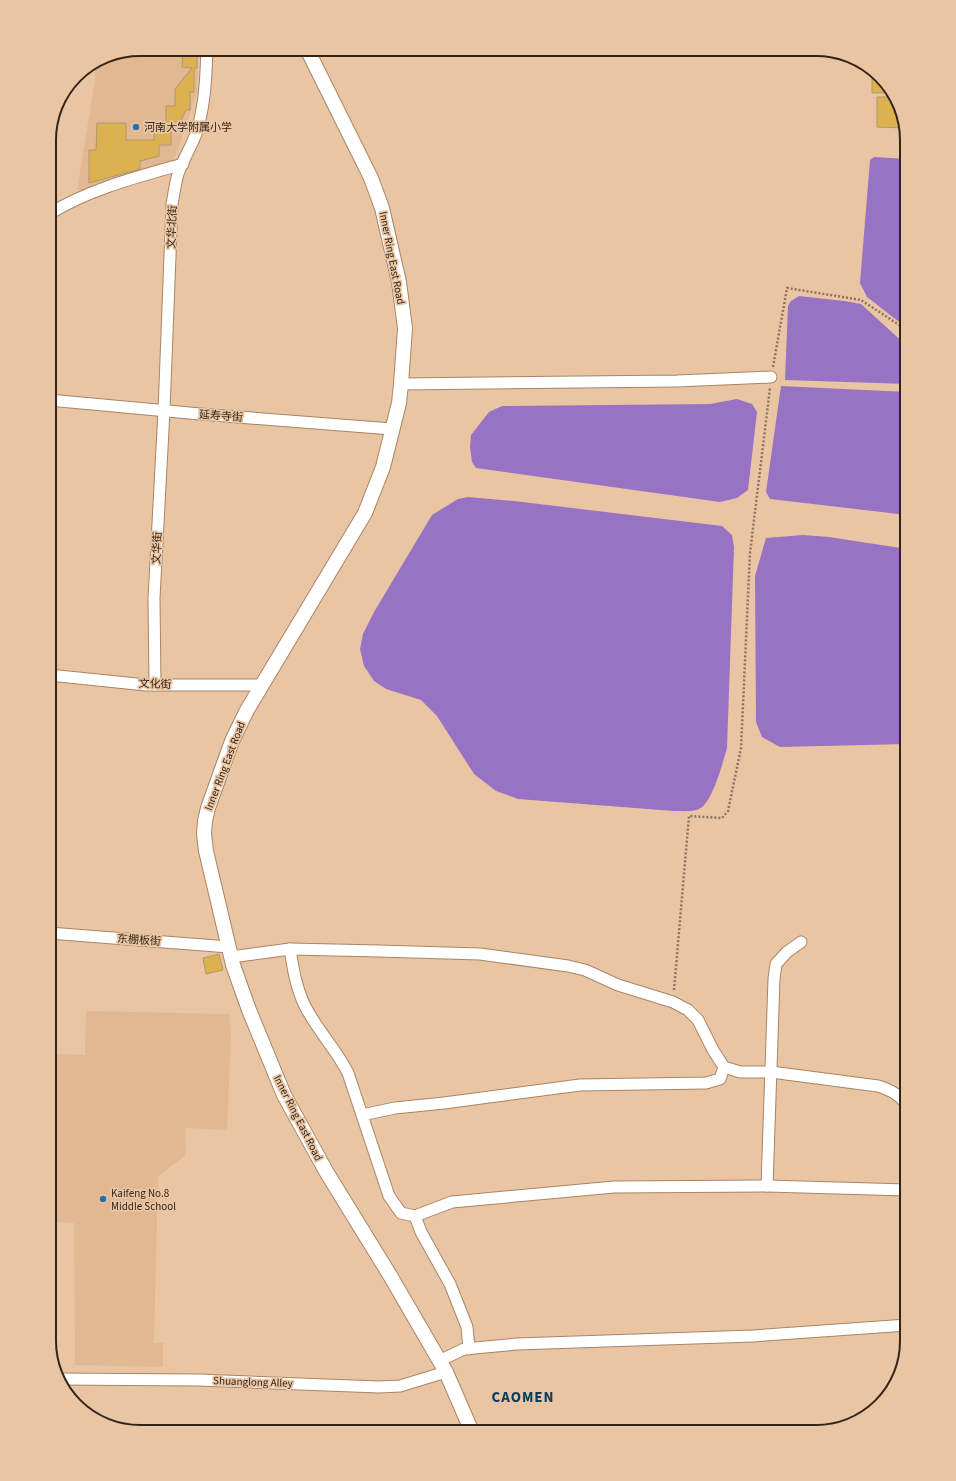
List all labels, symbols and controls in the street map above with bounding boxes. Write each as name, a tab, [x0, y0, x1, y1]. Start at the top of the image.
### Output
place label: 河南大学附属小学	[144, 120, 232, 135]
marker: 河南大学附属小学	[131, 122, 141, 132]
street label: 文华北街	[164, 205, 180, 249]
street label: Inner Ring East Road	[376, 210, 408, 306]
street label: 延寿寺街	[199, 407, 243, 425]
street label: 文华街	[149, 531, 165, 565]
street label: 文化街	[138, 676, 172, 692]
street label: Inner Ring East Road	[201, 719, 249, 813]
street label: 东棚板街	[117, 931, 161, 949]
street label: Inner Ring East Road	[270, 1073, 326, 1163]
place label: Kaifeng No.8 Middle School	[111, 1186, 176, 1214]
marker: Kaifeng No.8 Middle School	[98, 1194, 108, 1204]
street label: Shuanglong Alley	[213, 1373, 293, 1391]
district label: CAOMEN	[491, 1387, 555, 1408]

